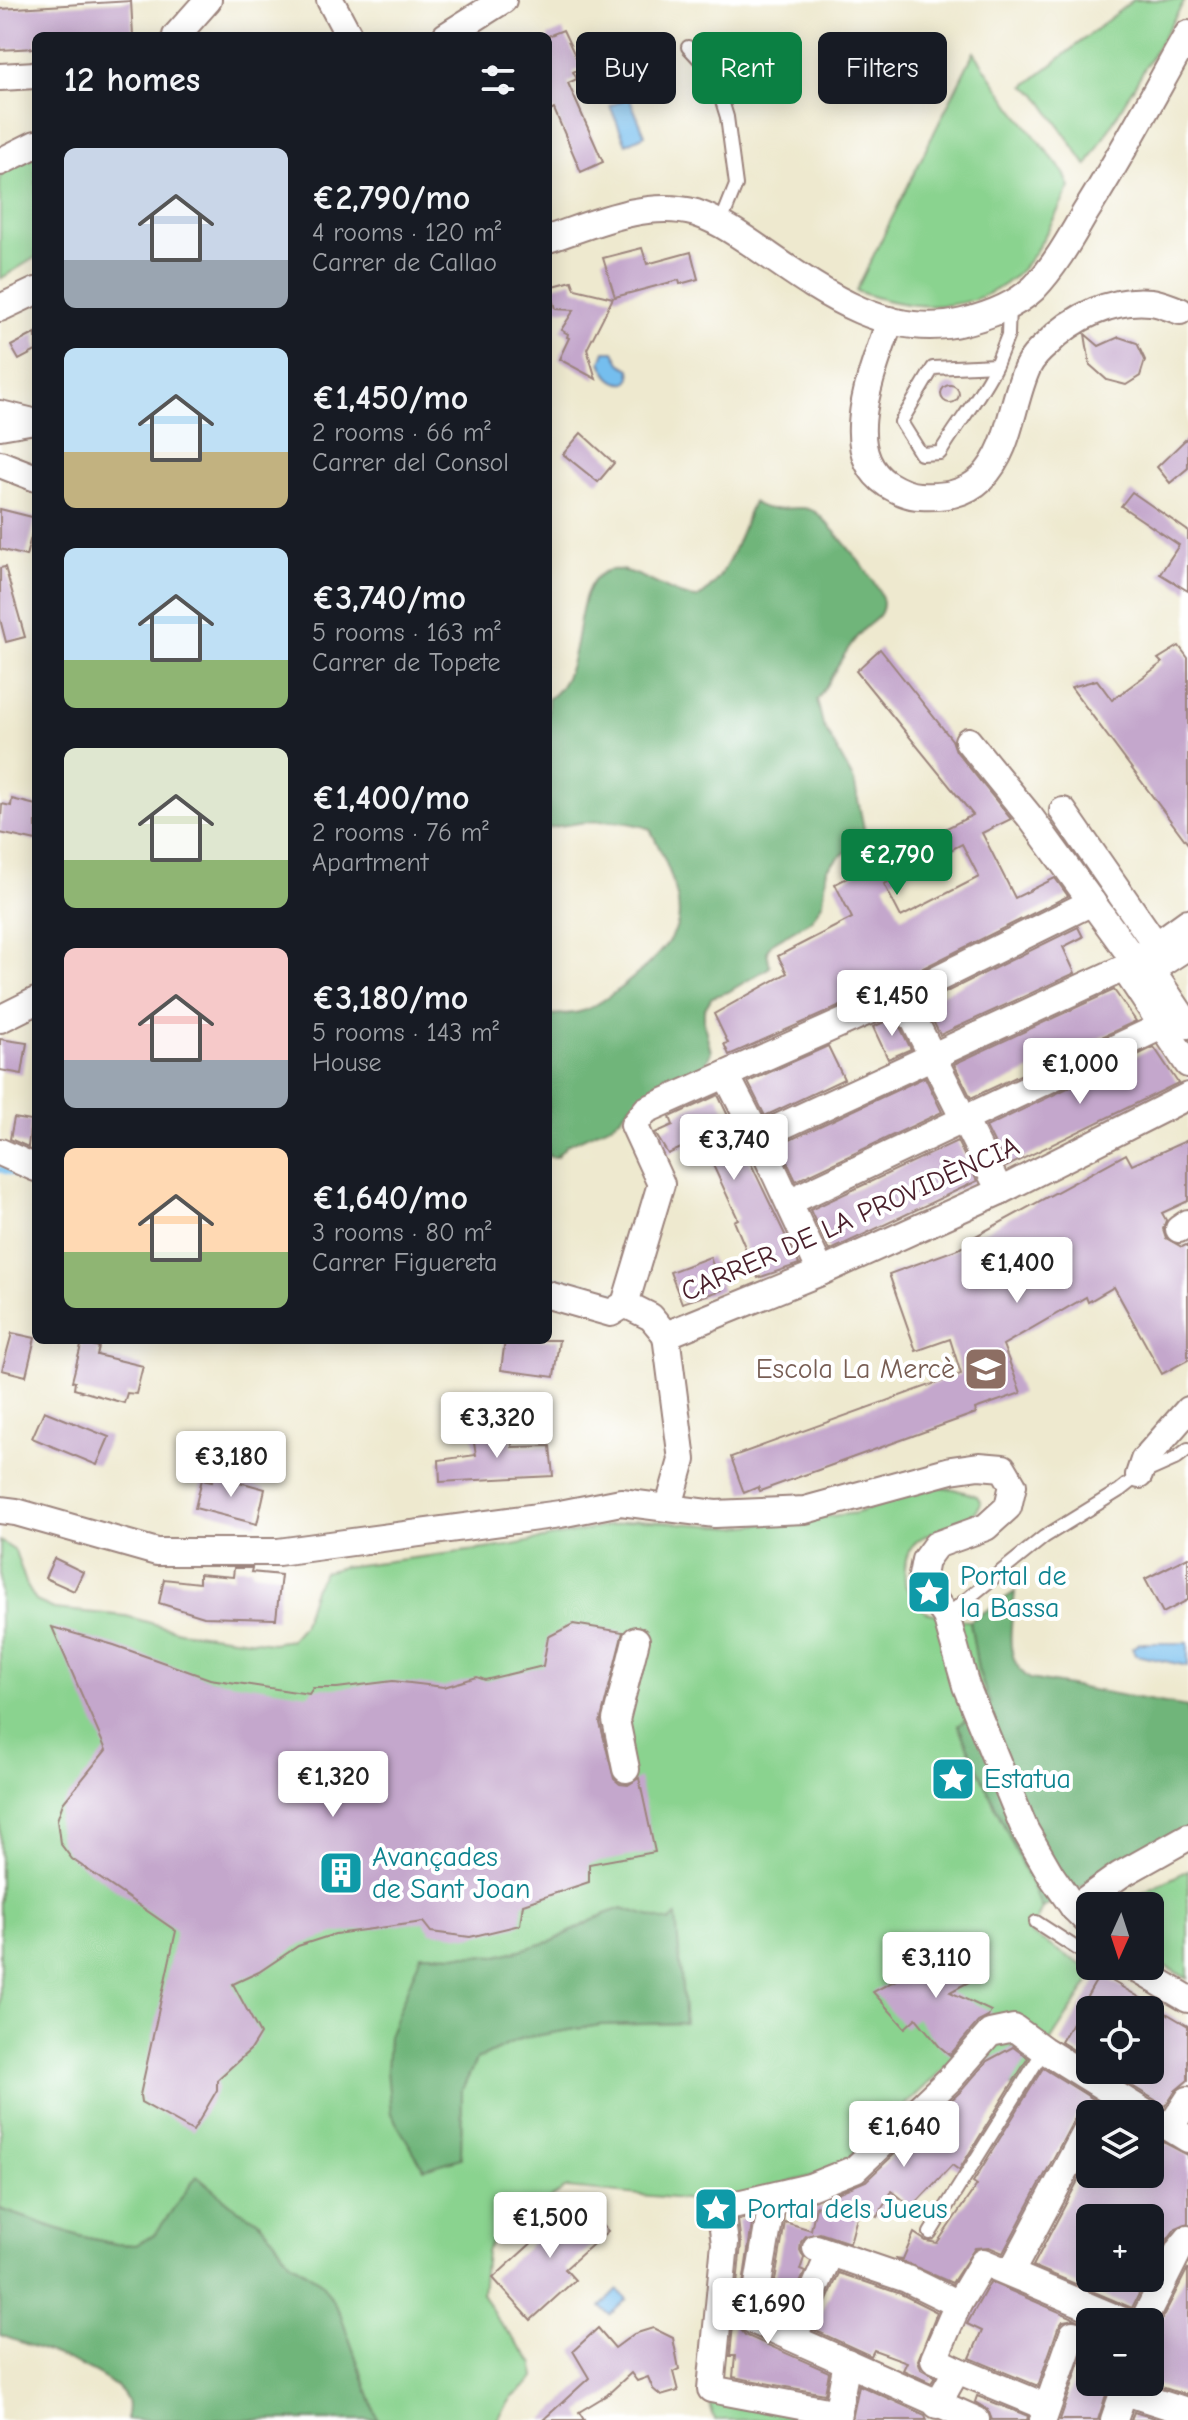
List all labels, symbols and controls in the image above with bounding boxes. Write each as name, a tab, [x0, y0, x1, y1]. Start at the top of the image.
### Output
chip: Buy	[576, 32, 676, 104]
chip: Rent	[692, 32, 802, 104]
chip: Filters	[818, 32, 947, 104]
icon: filters	[476, 58, 520, 102]
text: 12 homes	[64, 60, 200, 100]
text: €2,790/mo	[312, 178, 470, 218]
icon: home	[128, 180, 224, 276]
text: 4 rooms · 120 m²	[312, 218, 501, 248]
text: Carrer de Callao	[312, 248, 497, 278]
text: €1,450/mo	[312, 378, 468, 418]
icon: home	[128, 380, 224, 476]
text: 2 rooms · 66 m²	[312, 418, 491, 448]
text: Carrer del Consol	[312, 448, 509, 478]
text: €3,740/mo	[312, 578, 466, 618]
icon: home	[128, 580, 224, 676]
text: 5 rooms · 163 m²	[312, 618, 501, 648]
text: Carrer de Topete	[312, 648, 501, 678]
text: €1,400/mo	[312, 778, 470, 818]
icon: home	[128, 780, 224, 876]
text: 2 rooms · 76 m²	[312, 818, 489, 848]
pin: €2,790	[832, 829, 962, 897]
text: €2,790	[859, 840, 935, 870]
text: Apartment	[312, 848, 428, 878]
pin: €1,450	[827, 970, 957, 1038]
text: €3,180/mo	[312, 978, 468, 1018]
icon: home	[128, 980, 224, 1076]
text: €1,450	[855, 981, 929, 1011]
text: 5 rooms · 143 m²	[312, 1018, 499, 1048]
pin: €1,000	[1015, 1038, 1145, 1106]
text: House	[312, 1048, 382, 1078]
text: €1,000	[1041, 1049, 1119, 1079]
pin: €3,740	[669, 1114, 799, 1182]
text: €3,740	[698, 1125, 770, 1155]
street label: CARRER DE LA PROVIDÈNCIA	[676, 1129, 1024, 1308]
text: €1,640/mo	[312, 1178, 468, 1218]
icon: home	[128, 1180, 224, 1276]
text: 3 rooms · 80 m²	[312, 1218, 491, 1248]
pin: €1,400	[952, 1237, 1082, 1305]
text: Carrer Figuereta	[312, 1248, 498, 1278]
text: €1,400	[979, 1248, 1055, 1278]
school or university icon: Escola La Mercè	[962, 1345, 1010, 1393]
place label: Escola La Mercè	[756, 1353, 955, 1385]
pin: €3,320	[432, 1392, 562, 1460]
text: €3,320	[459, 1403, 535, 1433]
pin: €3,180	[166, 1431, 296, 1499]
text: €3,180	[194, 1442, 268, 1472]
place label: Portal de la Bassa	[960, 1560, 1066, 1624]
place icon: Portal de la Bassa	[905, 1568, 953, 1616]
pin: €1,320	[268, 1751, 398, 1819]
place icon: Estatua	[929, 1755, 977, 1803]
text: €1,320	[296, 1762, 370, 1792]
place label: Estatua	[984, 1763, 1071, 1795]
place label: Avançades de Sant Joan	[372, 1841, 531, 1905]
building icon: Avançades de Sant Joan	[317, 1849, 365, 1897]
north arrow	[1076, 1892, 1164, 1980]
map controls	[1076, 1892, 1164, 2396]
pin: €3,110	[871, 1932, 1001, 2000]
text: €3,110	[900, 1943, 972, 1973]
button: locate	[1076, 1996, 1164, 2084]
button: layers	[1076, 2100, 1164, 2188]
pin: €1,640	[839, 2101, 969, 2169]
text: €1,640	[867, 2112, 941, 2142]
place icon: Portal dels Jueus	[692, 2185, 740, 2233]
pin: €1,500	[485, 2192, 615, 2260]
place label: Portal dels Jueus	[747, 2193, 948, 2225]
text: €1,500	[512, 2203, 588, 2233]
button: +	[1076, 2204, 1164, 2292]
pin: €1,690	[703, 2278, 833, 2346]
text: €1,690	[730, 2289, 806, 2319]
button: −	[1076, 2308, 1164, 2396]

